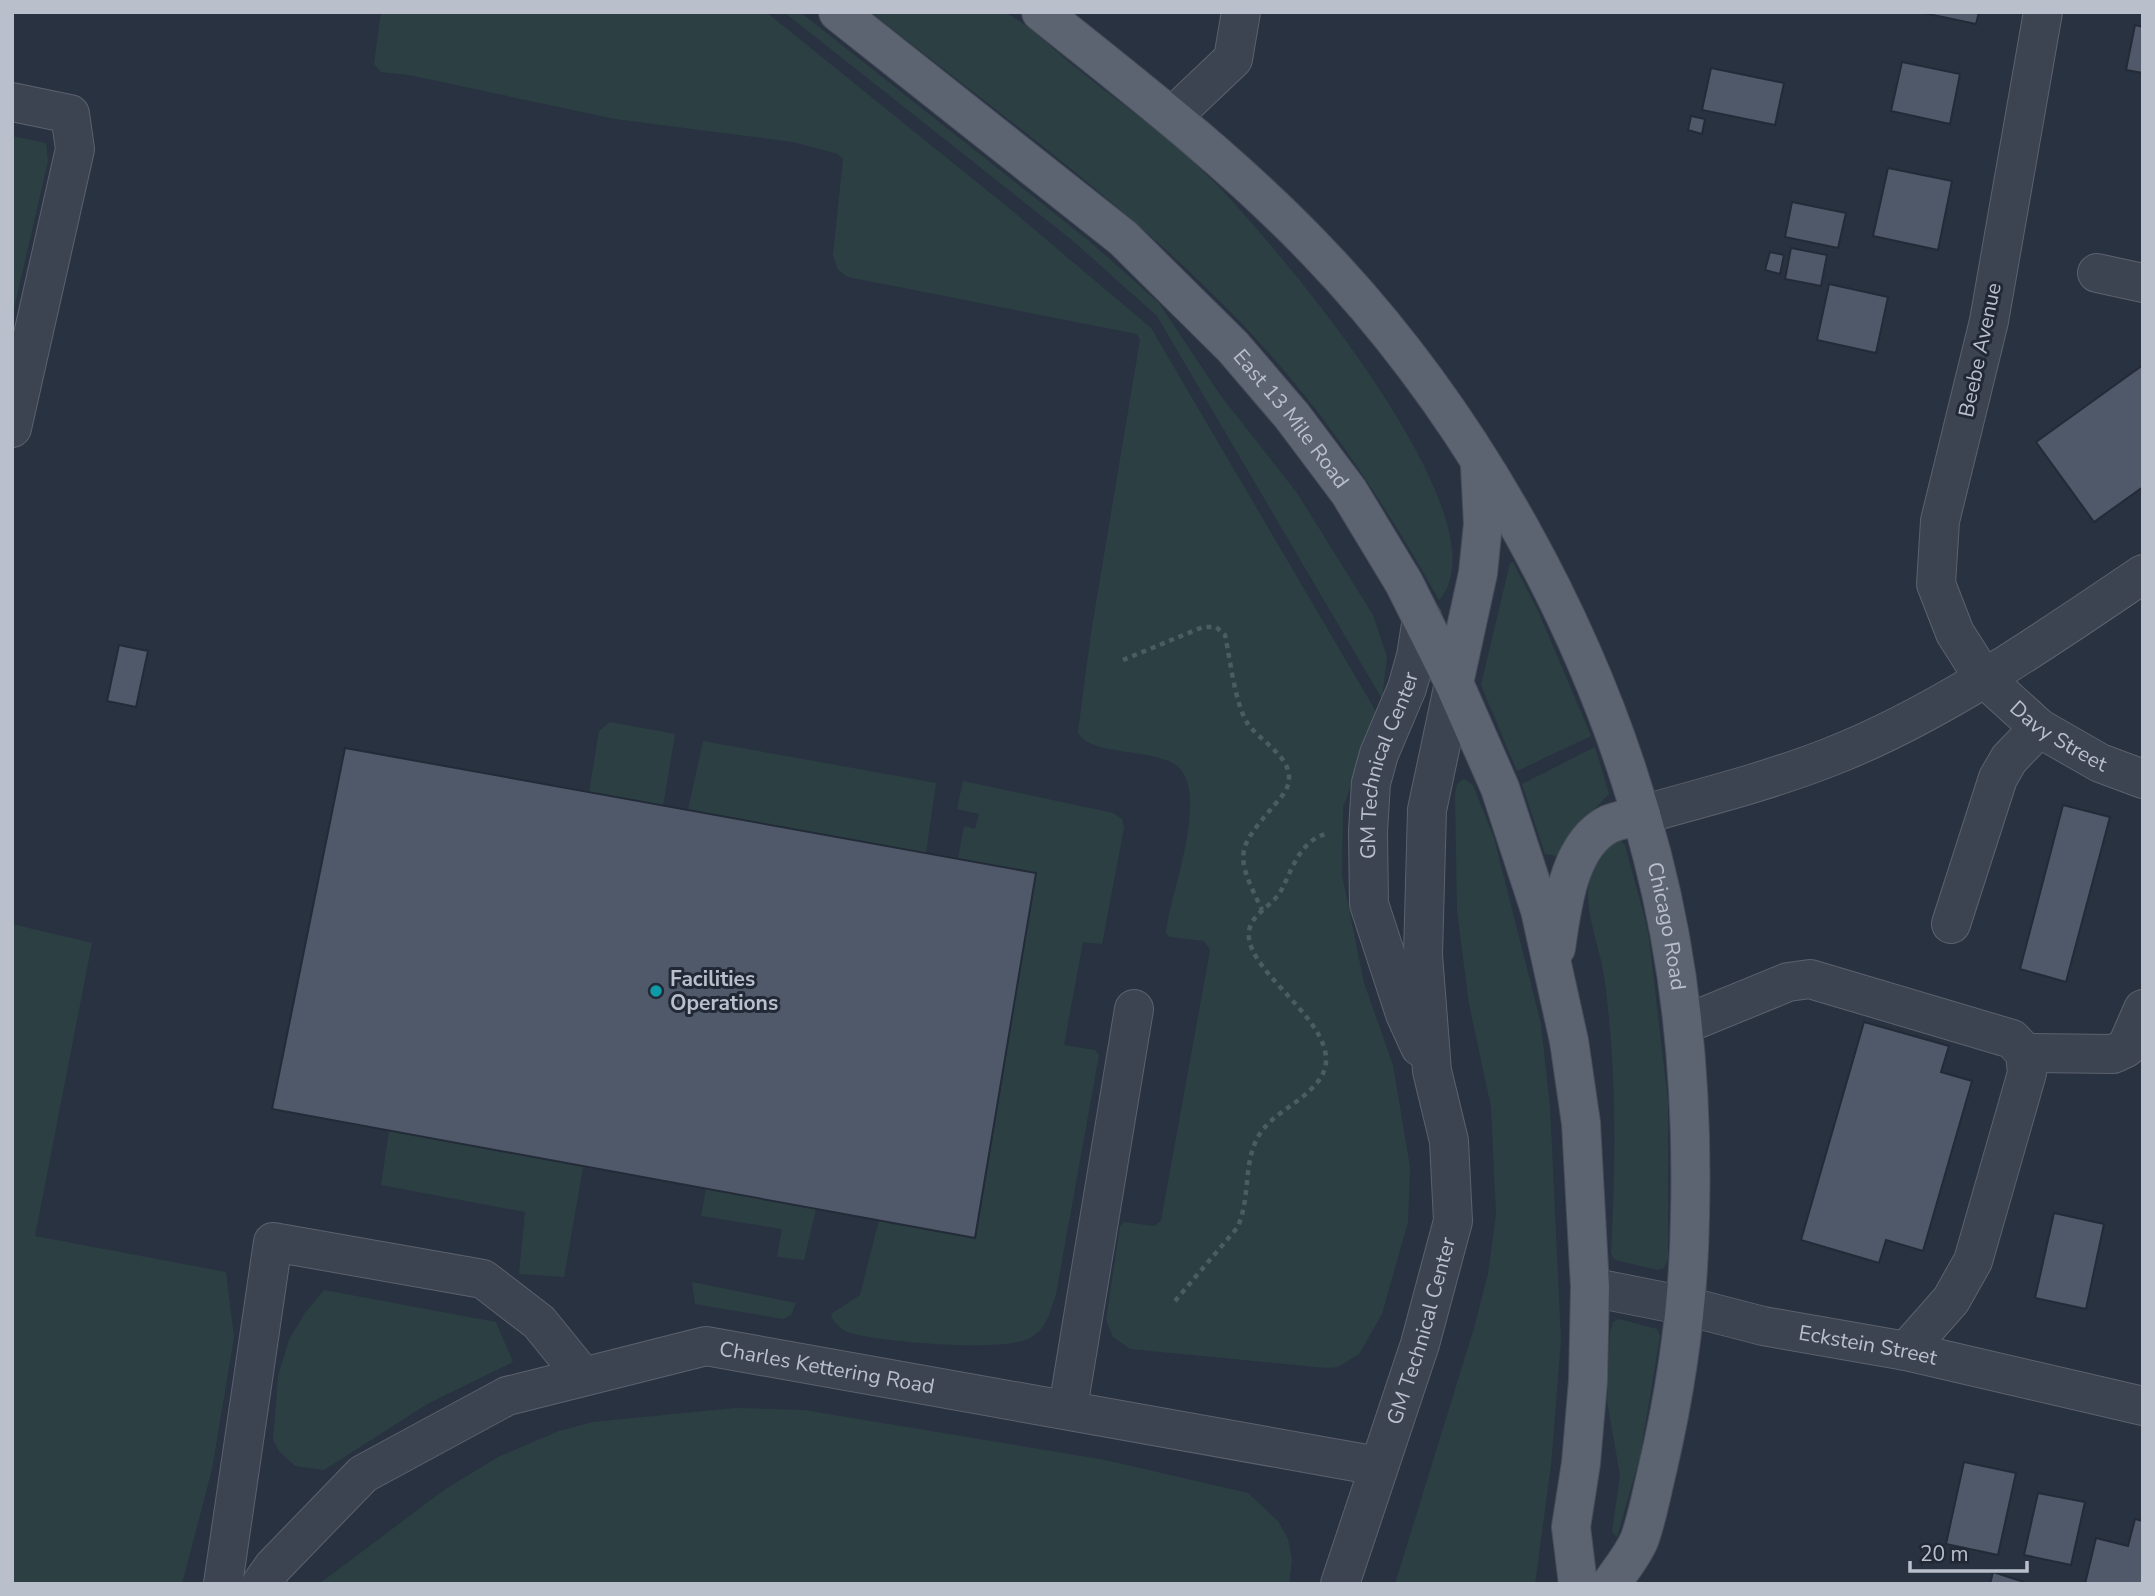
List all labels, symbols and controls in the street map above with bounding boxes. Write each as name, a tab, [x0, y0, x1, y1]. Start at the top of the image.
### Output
street label: Beebe Avenue	[1952, 280, 2008, 420]
street label: East 13 Mile Road	[1227, 343, 1355, 494]
street label: GM Technical Center	[1354, 668, 1425, 859]
street label: Davy Street	[2004, 694, 2111, 779]
street label: Chicago Road	[1640, 859, 1692, 992]
place label: Facilities Operations	[670, 965, 778, 1017]
marker: Facilities Operations	[648, 983, 664, 999]
street label: GM Technical Center	[1380, 1234, 1462, 1428]
street label: Eckstein Street	[1797, 1318, 1941, 1372]
street label: Charles Kettering Road	[717, 1335, 937, 1401]
scale bar	[1910, 1530, 2027, 1574]
text: 20 m	[1920, 1540, 1969, 1568]

